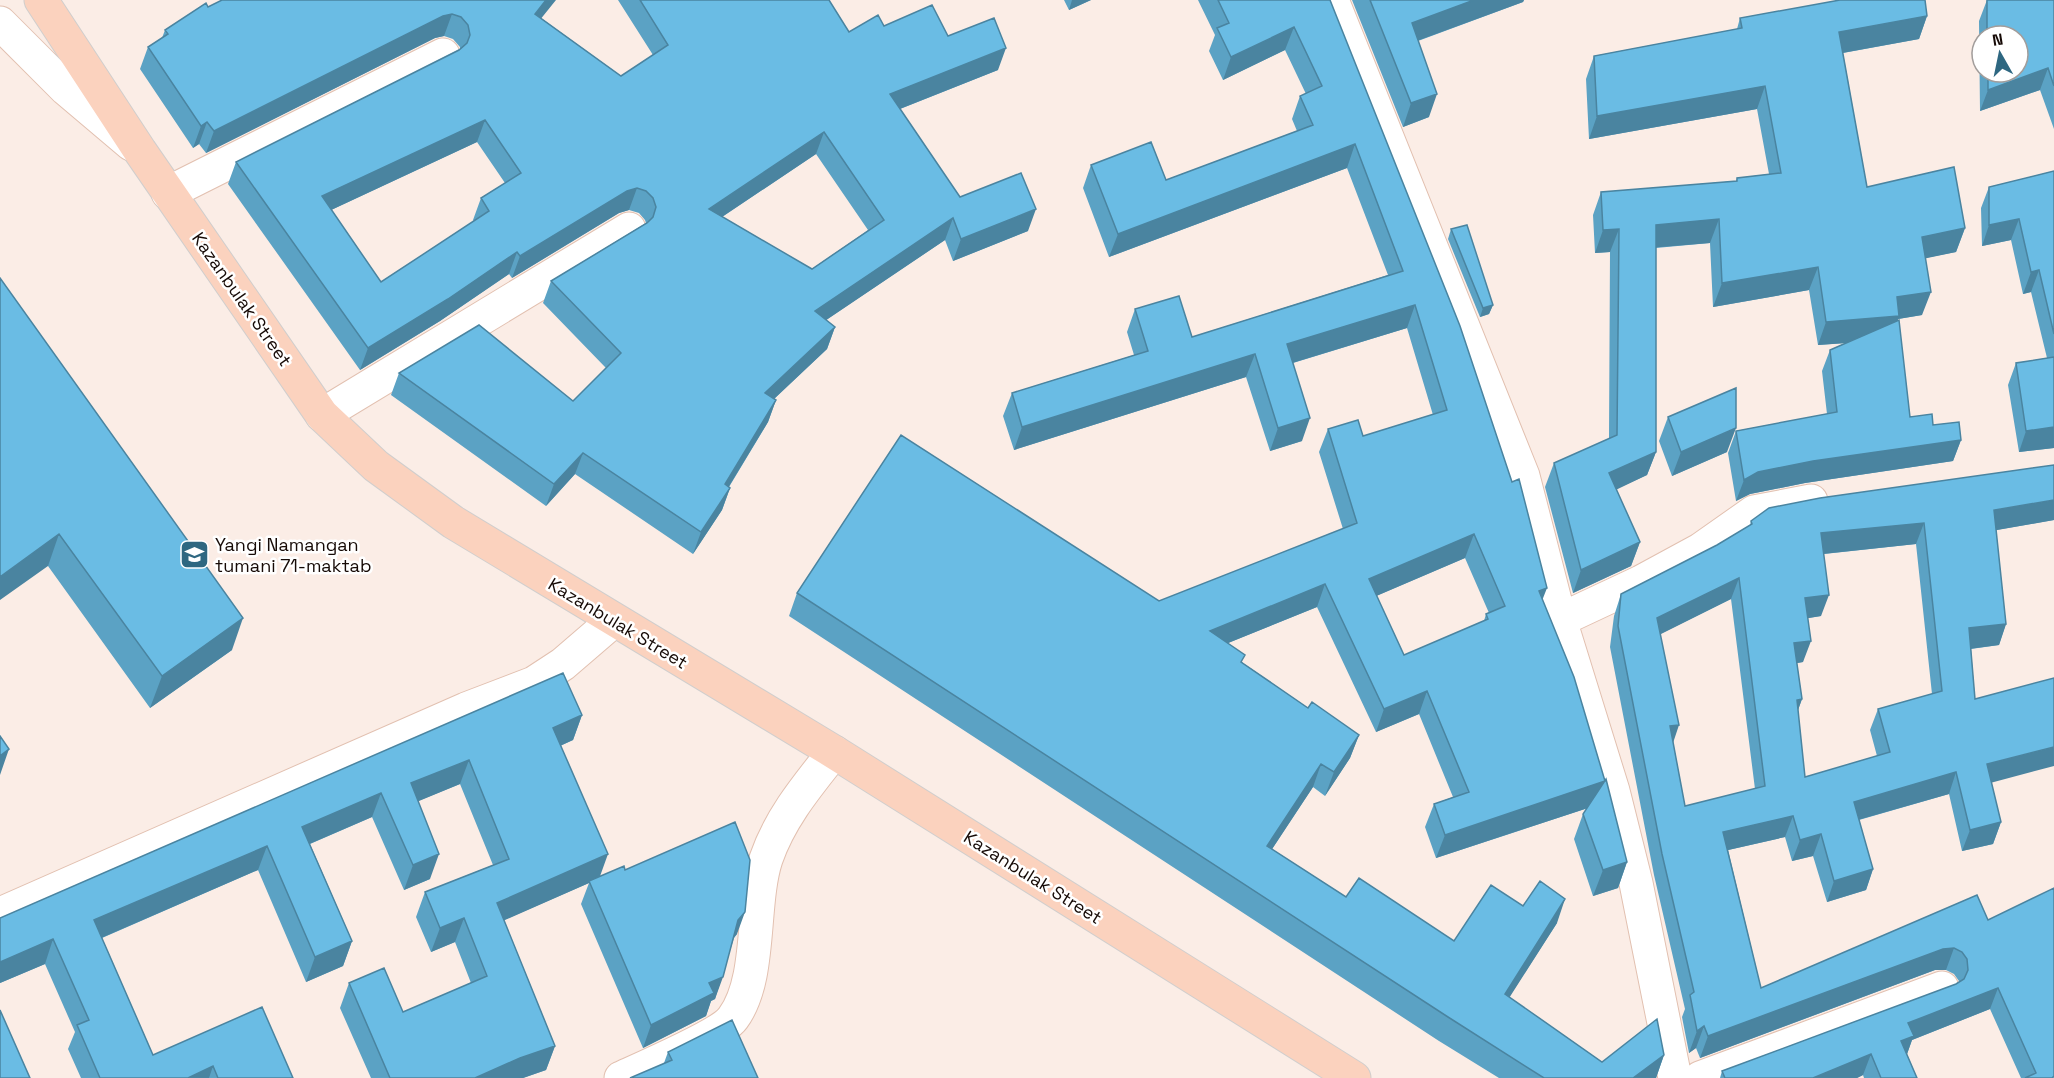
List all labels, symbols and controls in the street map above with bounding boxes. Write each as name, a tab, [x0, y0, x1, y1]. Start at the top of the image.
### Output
north arrow	[1970, 24, 2030, 84]
text: N	[1991, 28, 2005, 51]
street label: Kazanbulak Street	[187, 227, 297, 371]
place label: Yangi Namangan tumani 71-maktab	[215, 533, 372, 577]
school or university icon: Yangi Namangan tumani 71-maktab	[178, 538, 210, 570]
street label: Kazanbulak Street	[544, 572, 692, 674]
street label: Kazanbulak Street	[960, 825, 1106, 929]

